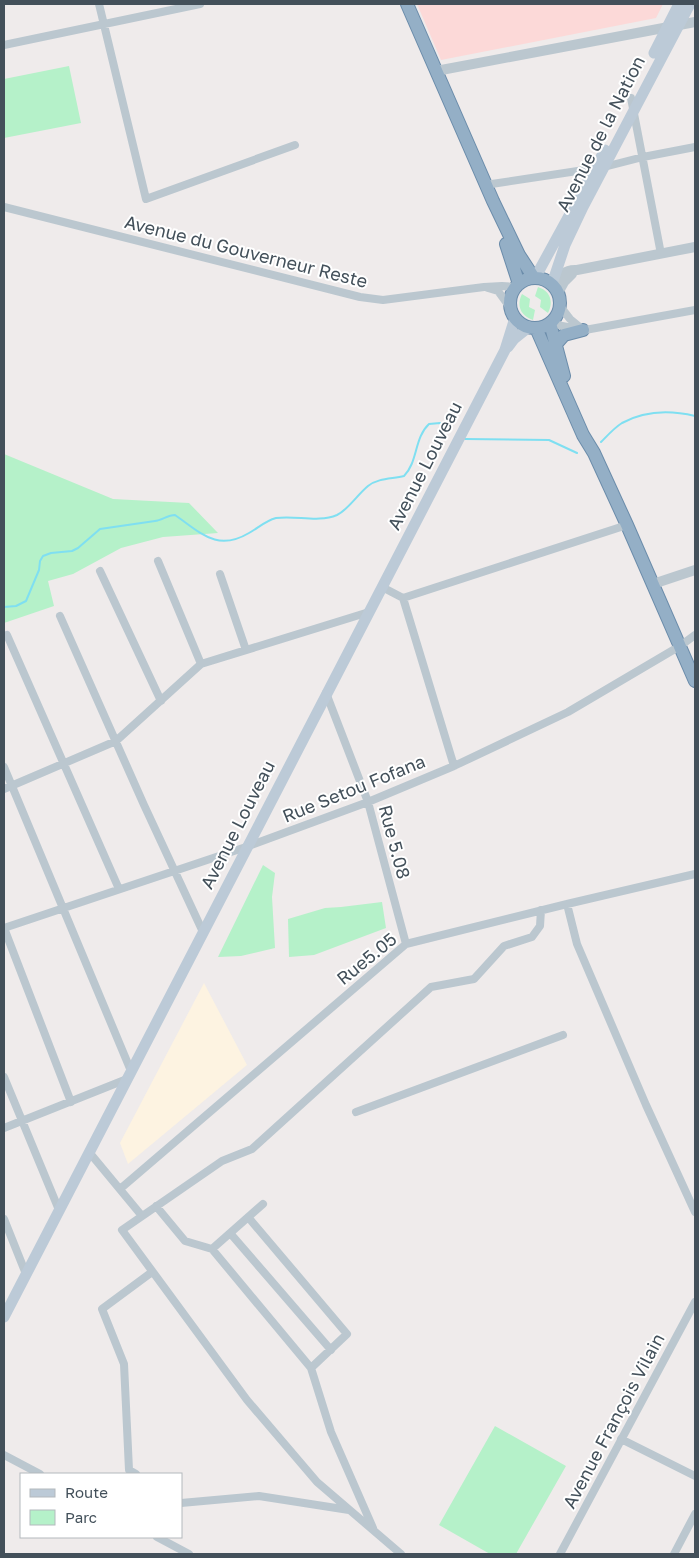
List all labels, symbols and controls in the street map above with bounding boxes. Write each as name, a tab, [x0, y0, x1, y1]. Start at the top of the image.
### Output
street label: Avenue de la Nation	[551, 52, 649, 215]
street label: Avenue du Gouverneur Reste	[122, 210, 370, 292]
street label: Avenue Louveau	[382, 398, 466, 533]
street label: Rue Setou Fofana	[279, 749, 428, 827]
street label: Avenue Louveau	[195, 757, 279, 892]
street label: Rue 5.08	[375, 802, 415, 881]
street label: Rue5.05	[332, 927, 401, 989]
street label: Avenue François Vilain	[558, 1329, 669, 1512]
legend	[20, 1473, 182, 1538]
text: Route	[65, 1483, 108, 1501]
text: Parc	[65, 1508, 97, 1526]

